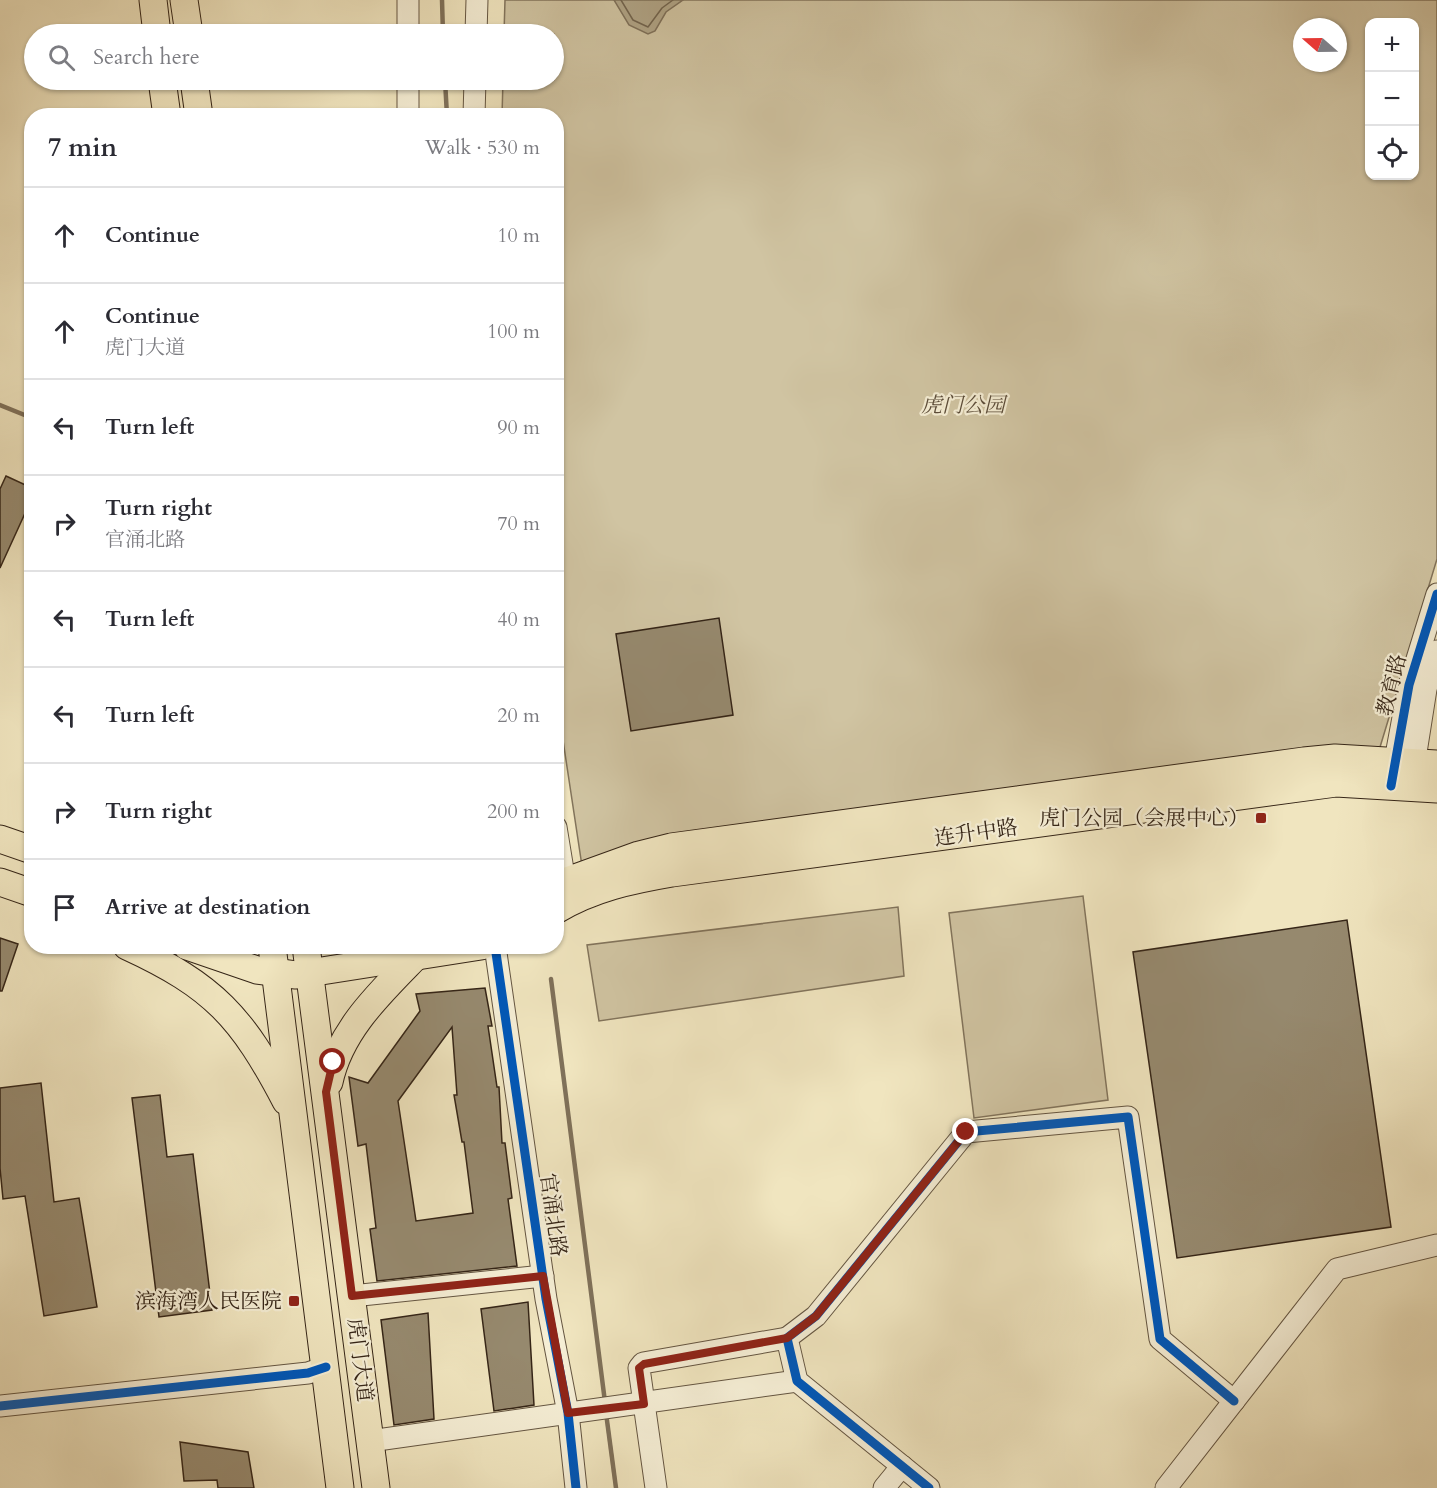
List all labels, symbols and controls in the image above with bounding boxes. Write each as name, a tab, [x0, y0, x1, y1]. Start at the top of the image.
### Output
north arrow	[1293, 18, 1347, 72]
map controls	[1365, 18, 1419, 180]
button: +	[1365, 18, 1419, 72]
search box	[24, 24, 564, 90]
icon: search	[45, 41, 78, 74]
text: Search here	[93, 42, 200, 72]
button: −	[1365, 72, 1419, 126]
button: locate	[1365, 126, 1419, 180]
text: 7 min	[48, 130, 117, 165]
text: Walk · 530 m	[425, 134, 540, 161]
icon: ahead	[48, 219, 81, 252]
text: Continue	[105, 220, 200, 250]
text: 10 m	[497, 222, 540, 249]
text: Continue	[105, 301, 200, 331]
icon: ahead	[48, 315, 81, 348]
text: 100 m	[487, 318, 540, 345]
text: 虎门大道	[105, 334, 185, 361]
park label: 虎门公园	[921, 391, 1008, 420]
icon: left	[48, 411, 81, 444]
text: Turn left	[105, 412, 194, 442]
text: 90 m	[497, 414, 540, 441]
text: Turn right	[105, 493, 212, 523]
icon: right	[48, 507, 81, 540]
text: 70 m	[497, 510, 540, 537]
text: 官涌北路	[105, 526, 185, 553]
icon: left	[48, 603, 81, 636]
text: Turn left	[105, 604, 194, 634]
text: 40 m	[497, 606, 540, 633]
street label: 教育路	[1370, 651, 1414, 719]
icon: left	[48, 699, 81, 732]
text: Turn left	[105, 700, 194, 730]
text: 20 m	[497, 702, 540, 729]
icon: right	[48, 795, 81, 828]
text: Turn right	[105, 796, 212, 826]
text: 200 m	[487, 798, 540, 825]
place label: 虎门公园（会展中心）	[1039, 804, 1249, 833]
marker: 虎门公园（会展中心）	[1254, 811, 1268, 825]
street label: 连升中路	[932, 813, 1020, 853]
icon: arrive	[48, 891, 81, 924]
text: Arrive at destination	[105, 892, 310, 922]
route start	[319, 1048, 345, 1074]
route end	[952, 1118, 978, 1144]
street label: 官涌北路	[533, 1171, 573, 1259]
place label: 滨海湾人民医院	[135, 1287, 282, 1316]
marker: 滨海湾人民医院	[287, 1294, 301, 1308]
street label: 虎门大道	[340, 1317, 380, 1403]

